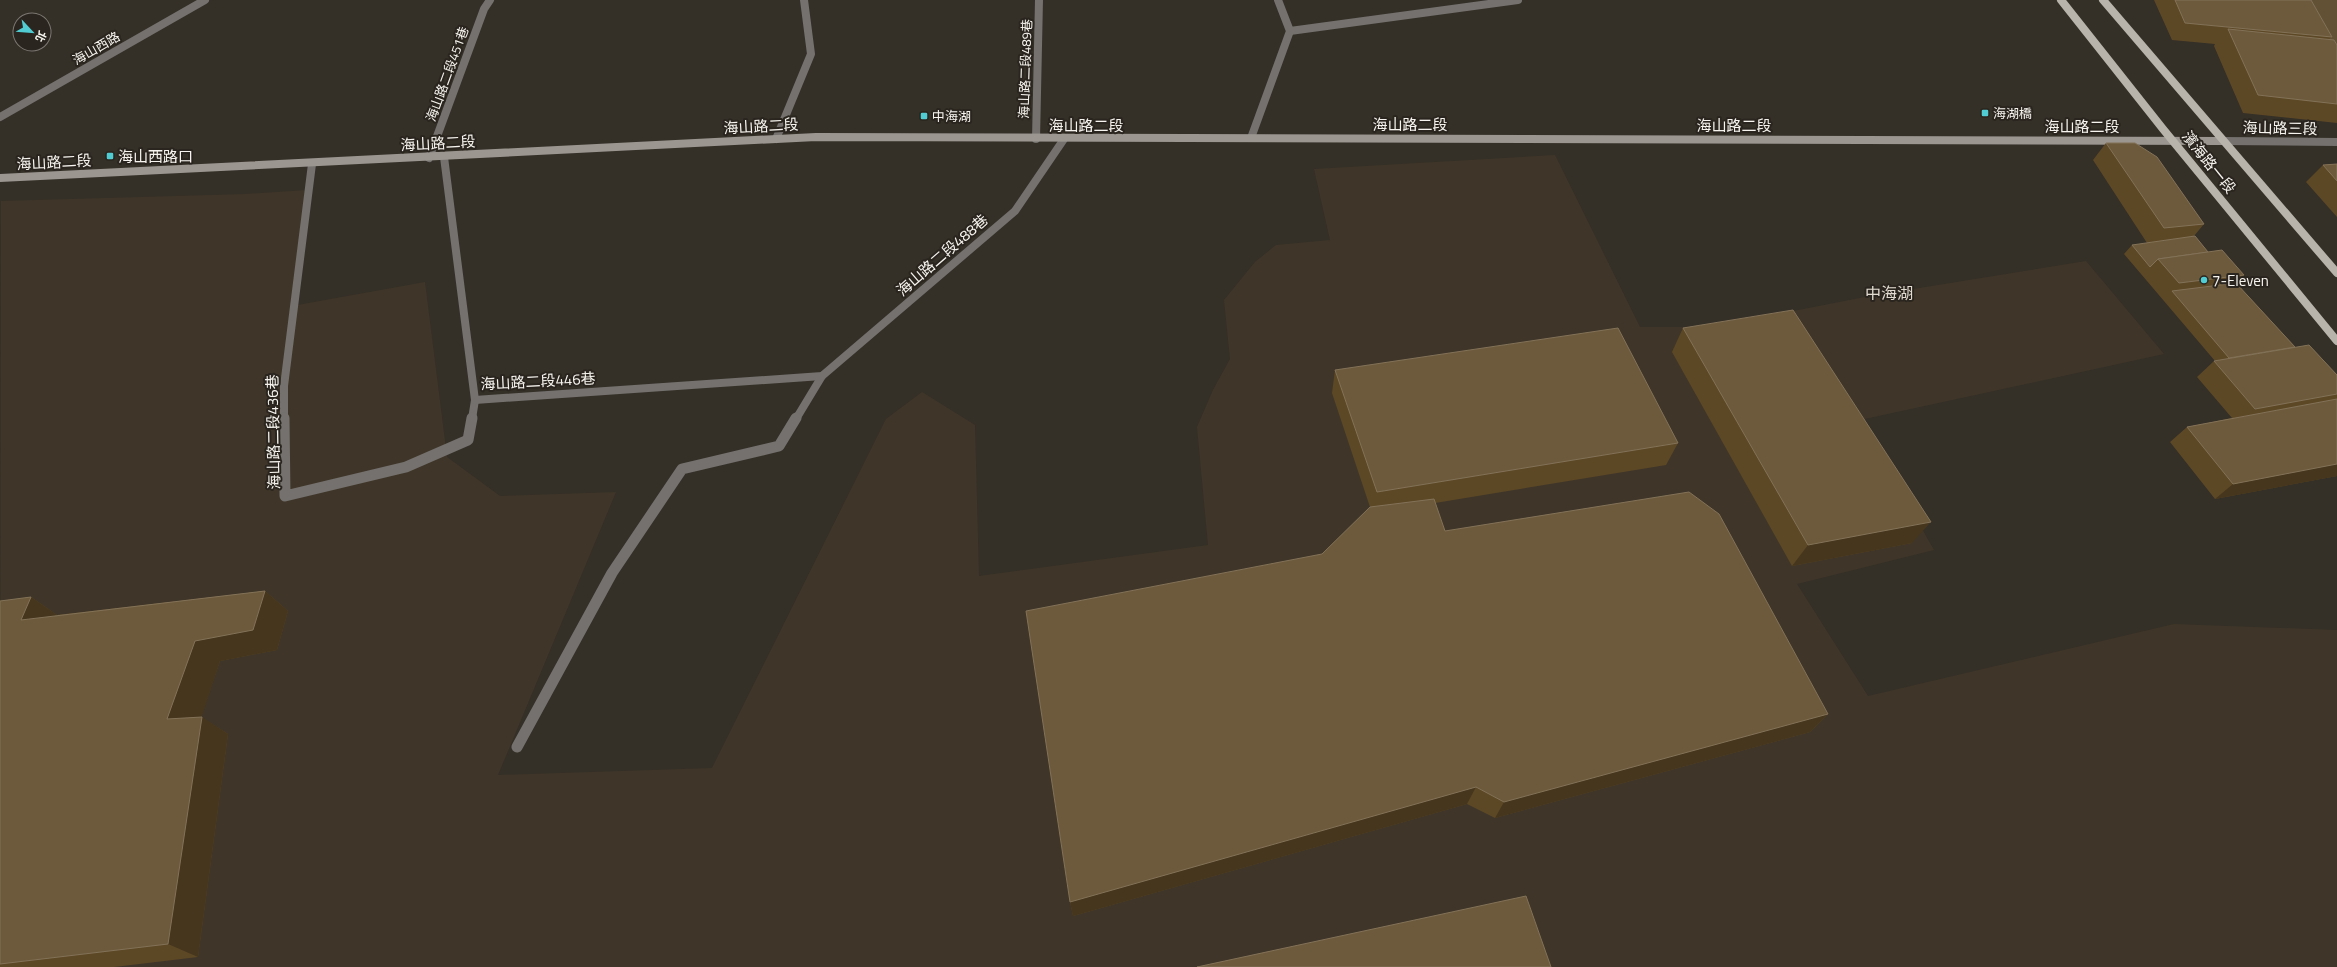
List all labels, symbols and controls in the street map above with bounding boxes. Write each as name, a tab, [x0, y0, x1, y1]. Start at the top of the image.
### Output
north arrow	[12, 12, 52, 52]
street label: 海山路二段489巷	[1013, 19, 1037, 119]
street label: 海山路二段451巷	[421, 24, 473, 124]
street label: 海山西路	[68, 26, 124, 70]
text: 北	[31, 28, 51, 45]
place label: 海湖橋	[1993, 103, 2032, 123]
place label: 中海湖	[932, 106, 971, 126]
marker: 海湖橋	[1980, 108, 1990, 118]
marker: 中海湖	[919, 111, 929, 121]
street label: 海山路二段	[723, 113, 799, 139]
street label: 海山路二段	[1372, 113, 1448, 136]
street label: 海山路二段	[1048, 114, 1124, 137]
street label: 海山路二段	[1696, 114, 1772, 137]
street label: 海山路二段	[2044, 115, 2120, 138]
street label: 海山路三段	[2242, 116, 2318, 140]
street label: 濱海路一段	[2176, 126, 2242, 198]
street label: 海山路二段	[400, 130, 476, 156]
place label: 海山西路口	[118, 145, 193, 168]
street label: 海山路二段	[16, 149, 92, 175]
marker: 海山西路口	[105, 151, 115, 161]
street label: 海山路二段488巷	[891, 209, 993, 301]
place label: 7-Eleven	[2212, 269, 2269, 292]
marker: 7-Eleven	[2199, 275, 2209, 285]
district label: 中海湖	[1865, 281, 1913, 305]
street label: 海山路二段446巷	[480, 367, 596, 395]
street label: 海山路二段436巷	[260, 374, 286, 490]

